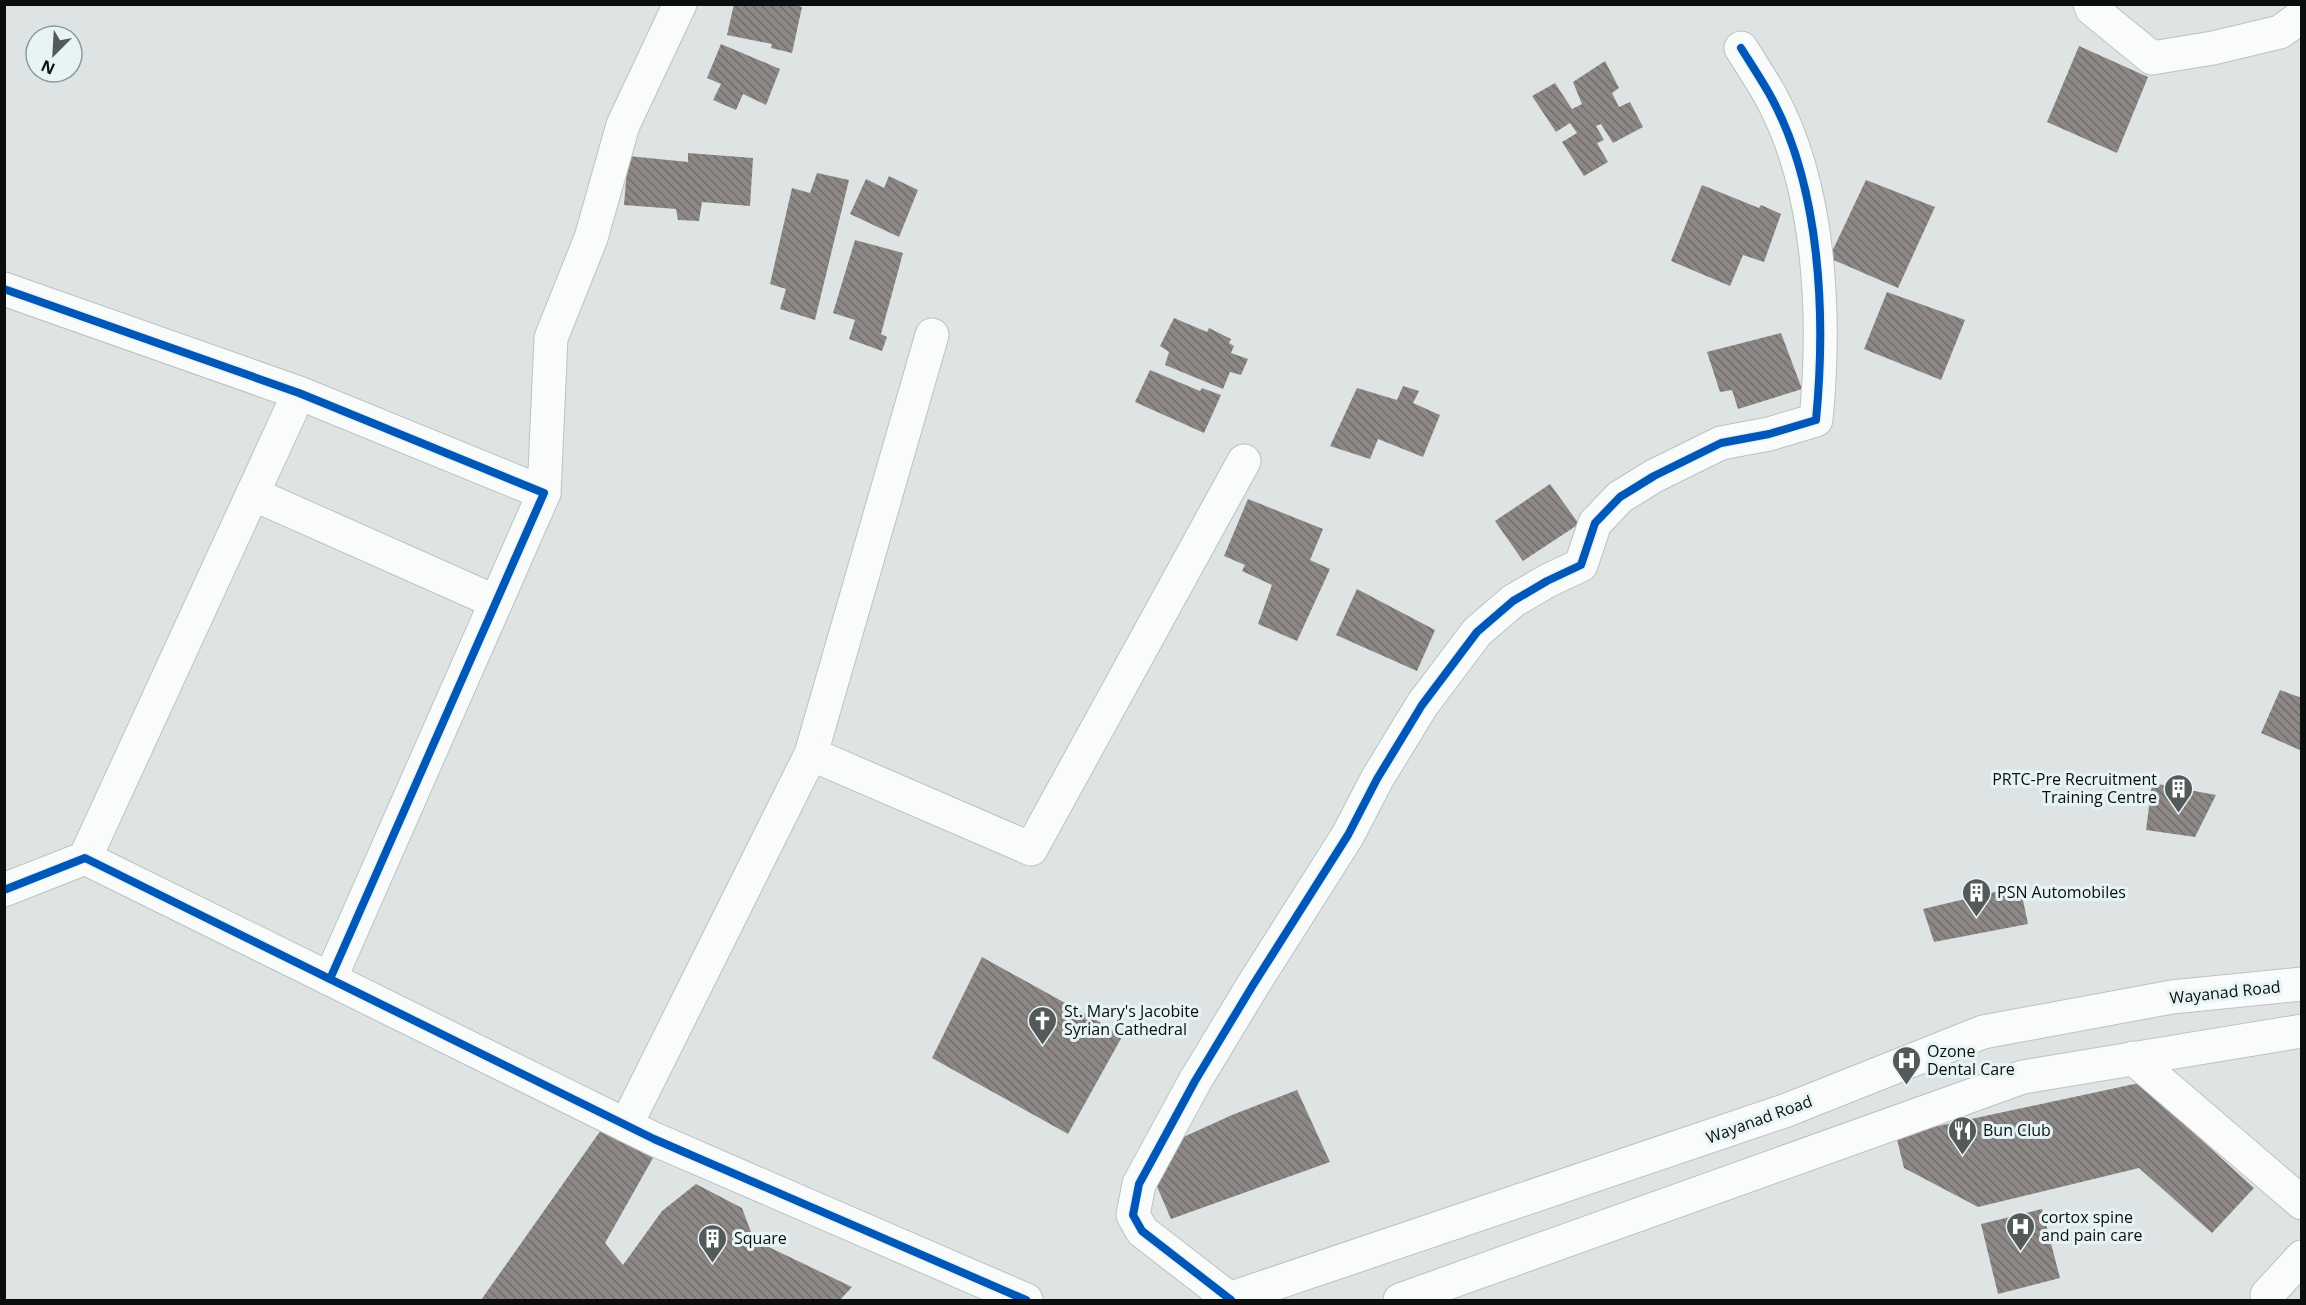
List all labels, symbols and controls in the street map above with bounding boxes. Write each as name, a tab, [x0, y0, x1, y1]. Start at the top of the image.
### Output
north arrow	[24, 24, 84, 84]
text: N	[37, 55, 58, 80]
place label: PRTC-Pre Recruitment Training Centre	[1992, 768, 2157, 808]
building icon: PRTC-Pre Recruitment Training Centre	[2162, 772, 2194, 814]
building icon: PSN Automobiles	[1960, 876, 1992, 918]
place label: PSN Automobiles	[1997, 881, 2126, 903]
street label: Wayanad Road	[2168, 975, 2282, 1009]
place label: St. Mary's Jacobite Syrian Cathedral	[1064, 1000, 1199, 1040]
church icon: St. Mary's Jacobite Syrian Cathedral	[1027, 1004, 1059, 1046]
place label: Ozone Dental Care	[1927, 1040, 2015, 1080]
hospital icon: Ozone Dental Care	[1890, 1044, 1922, 1086]
street label: Wayanad Road	[1703, 1090, 1815, 1148]
restaurant icon: Bun Club	[1946, 1114, 1978, 1156]
place label: Bun Club	[1983, 1119, 2051, 1141]
place label: cortox spine and pain care	[2041, 1206, 2142, 1246]
hospital icon: cortox spine and pain care	[2004, 1210, 2036, 1252]
building icon: Square	[697, 1222, 729, 1264]
place label: Square	[734, 1227, 787, 1249]

